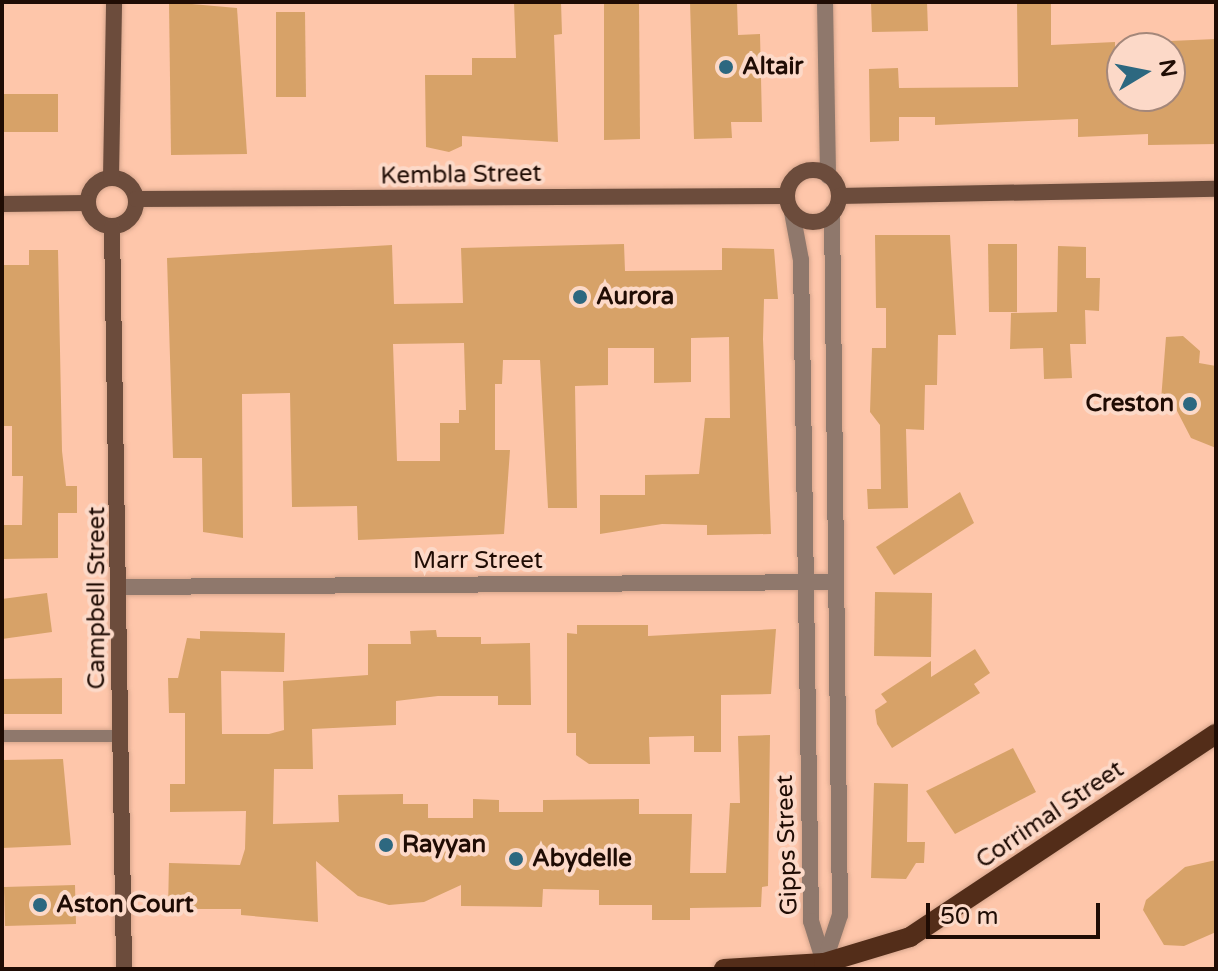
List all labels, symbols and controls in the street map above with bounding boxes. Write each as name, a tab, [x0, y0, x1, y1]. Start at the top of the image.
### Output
north arrow	[1106, 32, 1186, 112]
place label: Altair	[742, 53, 804, 81]
text: N	[1153, 57, 1182, 79]
marker: Altair	[717, 58, 735, 76]
street label: Kembla Street	[380, 159, 542, 191]
place label: Aurora	[596, 283, 674, 311]
marker: Aurora	[571, 288, 589, 306]
place label: Creston	[1085, 390, 1174, 418]
marker: Creston	[1181, 395, 1199, 413]
street label: Campbell Street	[83, 507, 111, 689]
street label: Marr Street	[413, 547, 543, 575]
street label: Corrimal Street	[971, 755, 1129, 875]
street label: Gipps Street	[770, 774, 804, 916]
place label: Rayyan	[402, 831, 486, 859]
marker: Rayyan	[377, 836, 395, 854]
place label: Abydelle	[532, 845, 632, 873]
marker: Abydelle	[507, 850, 525, 868]
scale bar	[930, 887, 1104, 937]
place label: Aston Court	[56, 891, 194, 919]
marker: Aston Court	[31, 896, 49, 914]
text: 50 m	[940, 902, 998, 931]

